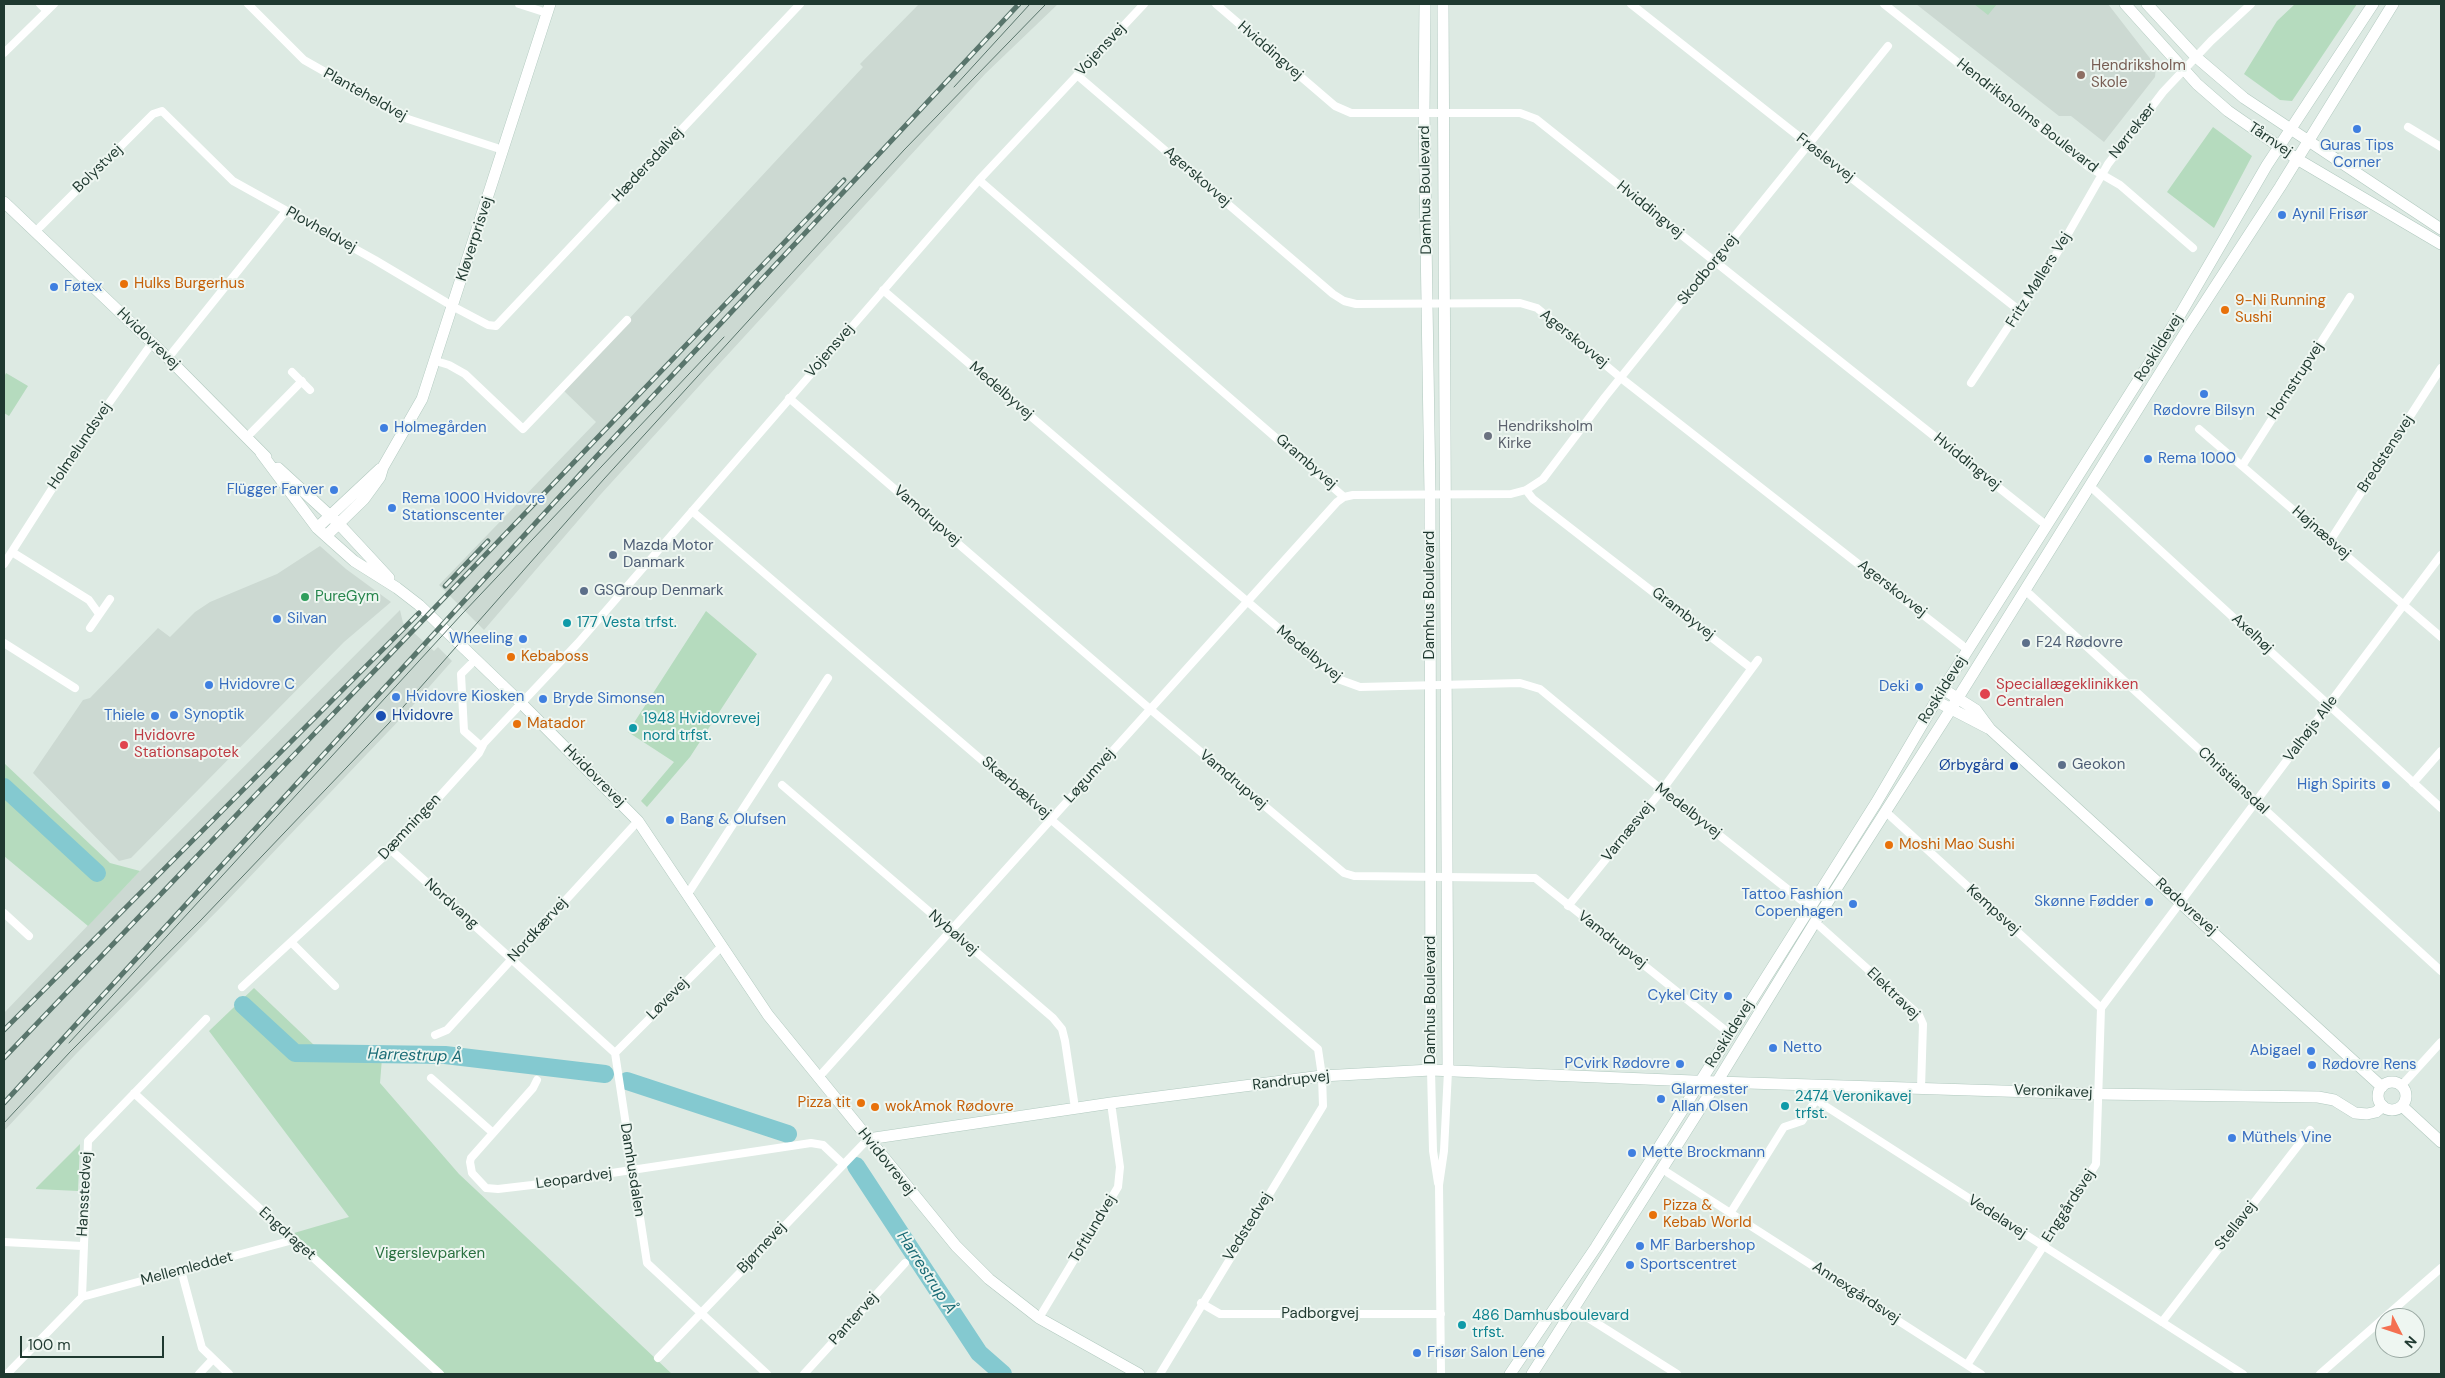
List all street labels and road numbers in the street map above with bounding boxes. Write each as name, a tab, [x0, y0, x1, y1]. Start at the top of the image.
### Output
street label: Hviddingvej	[1234, 18, 1306, 84]
street label: Vojensvej	[1072, 20, 1130, 80]
street label: Hendriksholms Boulevard	[1953, 55, 2101, 177]
street label: Planteheldvej	[320, 65, 410, 125]
street label: Nørrekær	[2106, 100, 2160, 162]
street label: Tårnvej	[2245, 119, 2295, 161]
street label: Hædersdalvej	[609, 124, 687, 206]
street label: Damhus Boulevard	[1416, 125, 1436, 255]
street label: Frøslevvej	[1792, 130, 1858, 186]
street label: Bolystvej	[69, 141, 127, 197]
street label: Agerskovvej	[1160, 143, 1234, 211]
street label: Hviddingvej	[1613, 178, 1687, 242]
street label: Kløverprisvej	[453, 195, 497, 283]
street label: Plovheldvej	[283, 203, 359, 257]
street label: Fritz Møllers Vej	[2002, 229, 2076, 331]
street label: Skodborgvej	[1674, 231, 1742, 309]
street label: Hvidovrevej	[113, 304, 183, 374]
street label: Agerskovvej	[1536, 306, 1612, 372]
street label: Roskildevej	[2131, 311, 2187, 385]
street label: Vojensvej	[802, 320, 858, 382]
street label: Hornstrupvej	[2264, 339, 2328, 423]
street label: Medelbyvej	[965, 358, 1037, 424]
street label: Holmelundsvej	[44, 399, 116, 493]
street label: Bredstensvej	[2354, 412, 2418, 496]
street label: Hviddingvej	[1930, 430, 2004, 494]
street label: Grambyvej	[1272, 431, 1340, 493]
street label: Vamdrupvej	[890, 482, 964, 550]
street label: Højnæsvej	[2288, 503, 2354, 563]
street label: Damhus Boulevard	[1421, 530, 1439, 660]
street label: Agerskovvej	[1854, 556, 1930, 622]
street label: Grambyvej	[1648, 584, 1718, 644]
street label: Axelhøj	[2228, 610, 2276, 658]
street label: Medelbyvej	[1273, 622, 1345, 686]
street label: Roskildevej	[1915, 653, 1971, 727]
street label: Valhøjs Alle	[2280, 692, 2342, 766]
street label: Hvidovrevej	[559, 741, 629, 811]
street label: Christiansdal	[2194, 744, 2272, 818]
street label: Løgumvej	[1061, 745, 1119, 807]
street label: Vamdrupvej	[1195, 746, 1271, 814]
street label: Skærbækvej	[978, 753, 1054, 823]
street label: Medelbyvej	[1651, 780, 1725, 842]
street label: Dæmningen	[375, 790, 445, 864]
street label: Varnæsvej	[1598, 798, 1658, 866]
street label: Nordvang	[420, 875, 482, 933]
street label: Rødovrevej	[2151, 875, 2221, 939]
street label: Kempsvej	[1962, 881, 2024, 939]
street label: Nordkærvej	[504, 894, 572, 966]
street label: Nybølvej	[924, 906, 982, 960]
street label: Vamdrupvej	[1574, 907, 1650, 973]
street label: Damhus Boulevard	[1422, 935, 1440, 1065]
street label: Elektravej	[1863, 964, 1923, 1024]
street label: Løvevej	[643, 974, 693, 1024]
street label: Roskildevej	[1702, 997, 1758, 1071]
street label: Randrupvej	[1251, 1067, 1331, 1095]
street label: Veronikavej	[2013, 1082, 2093, 1102]
street label: Damhusdalen	[616, 1122, 648, 1218]
street label: Hvidovrevej	[854, 1125, 918, 1199]
street label: Hansstedvej	[74, 1151, 96, 1237]
street label: Leopardvej	[535, 1165, 613, 1193]
street label: Enggårdsvej	[2039, 1166, 2099, 1246]
street label: Vedstedvej	[1220, 1189, 1276, 1265]
street label: Vedelavej	[1964, 1191, 2030, 1243]
street label: Toftlundvej	[1066, 1192, 1120, 1266]
street label: Stellavej	[2211, 1198, 2261, 1254]
street label: Engdraget	[255, 1204, 319, 1264]
street label: Bjørnevej	[734, 1219, 790, 1277]
street label: Mellemleddet	[139, 1248, 235, 1290]
street label: Annexgårdsvej	[1809, 1258, 1903, 1328]
street label: Pantervej	[826, 1289, 882, 1349]
street label: Padborgvej	[1281, 1305, 1359, 1323]

